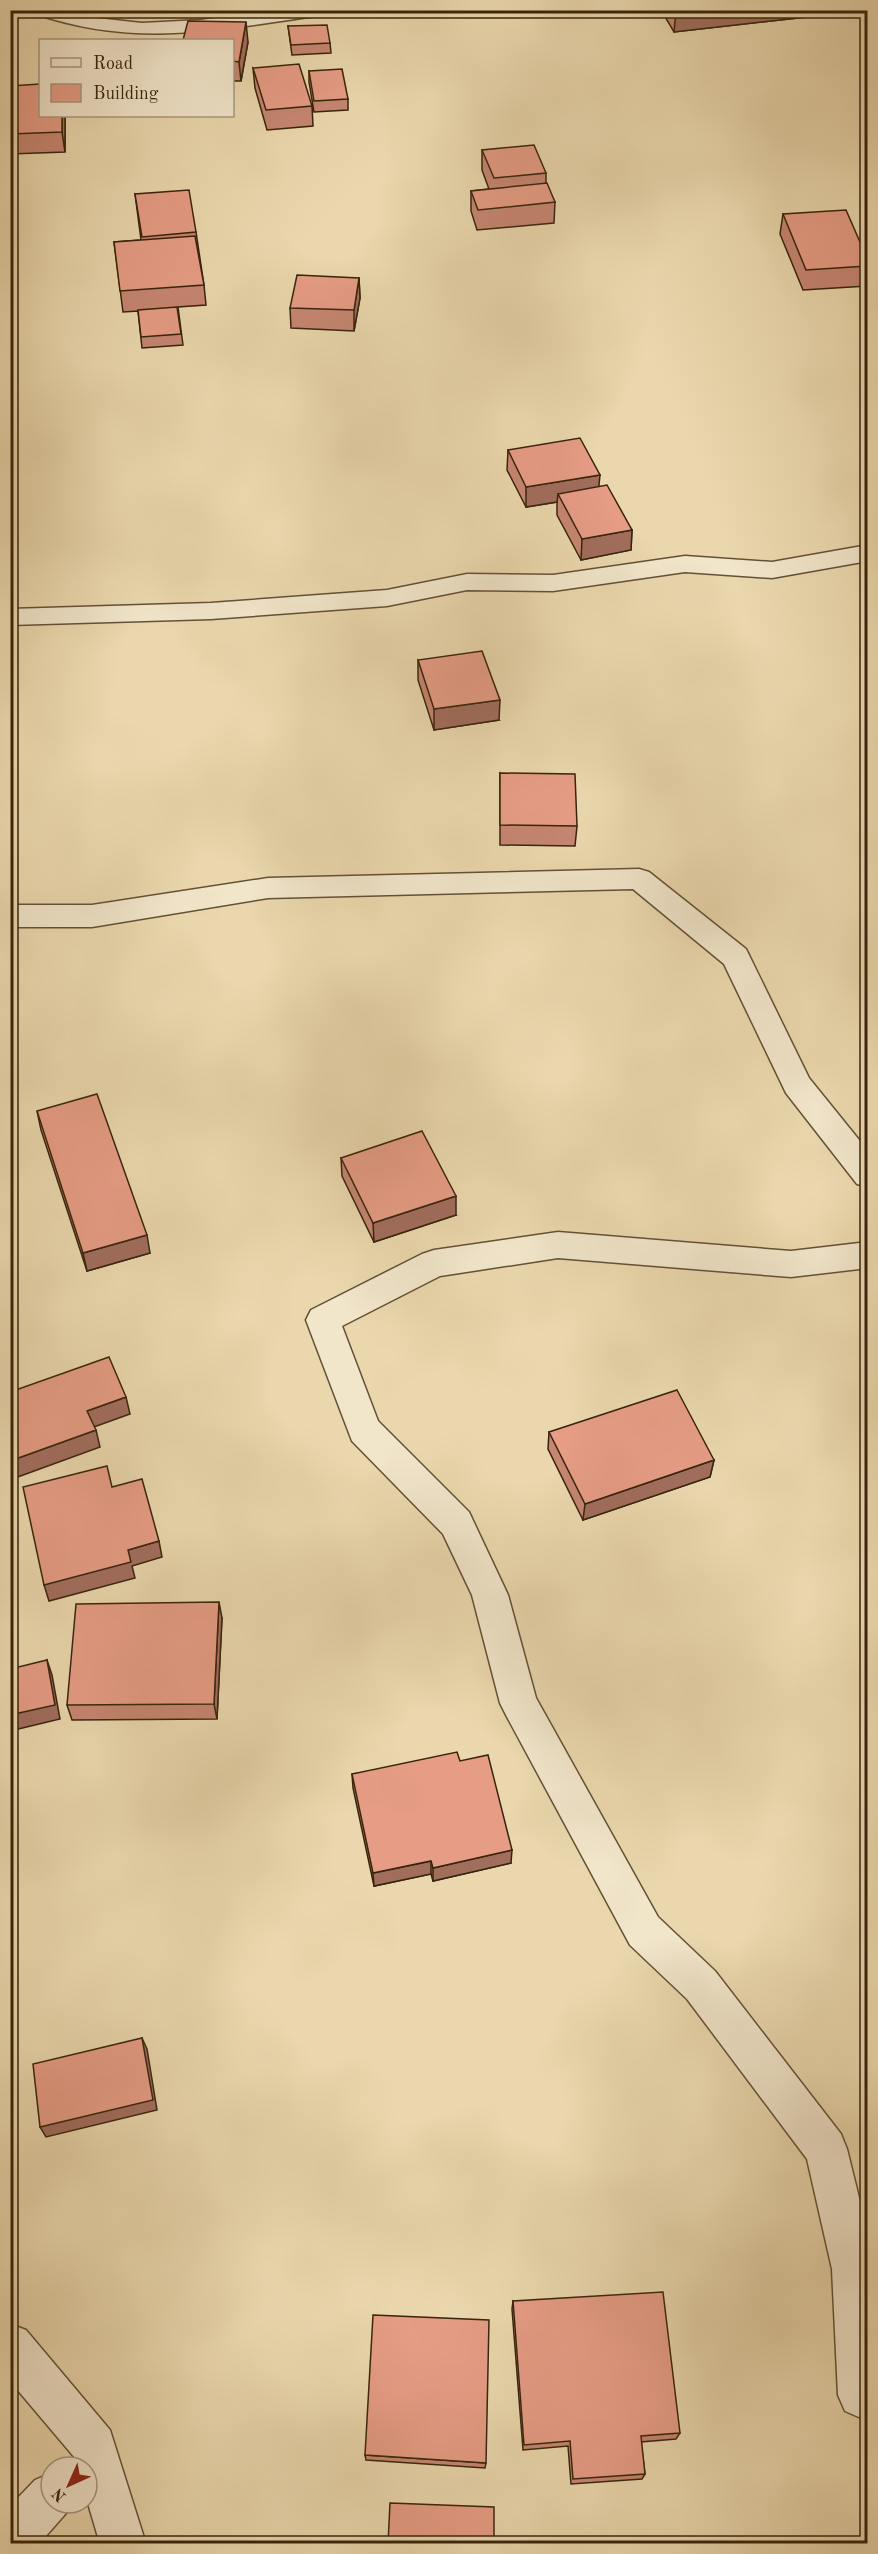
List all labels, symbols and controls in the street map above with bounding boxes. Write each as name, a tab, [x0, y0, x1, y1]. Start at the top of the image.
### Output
legend	[39, 39, 234, 117]
text: Road	[93, 55, 133, 73]
text: Building	[93, 85, 159, 103]
north arrow	[39, 2455, 99, 2515]
text: N	[49, 2484, 70, 2504]

